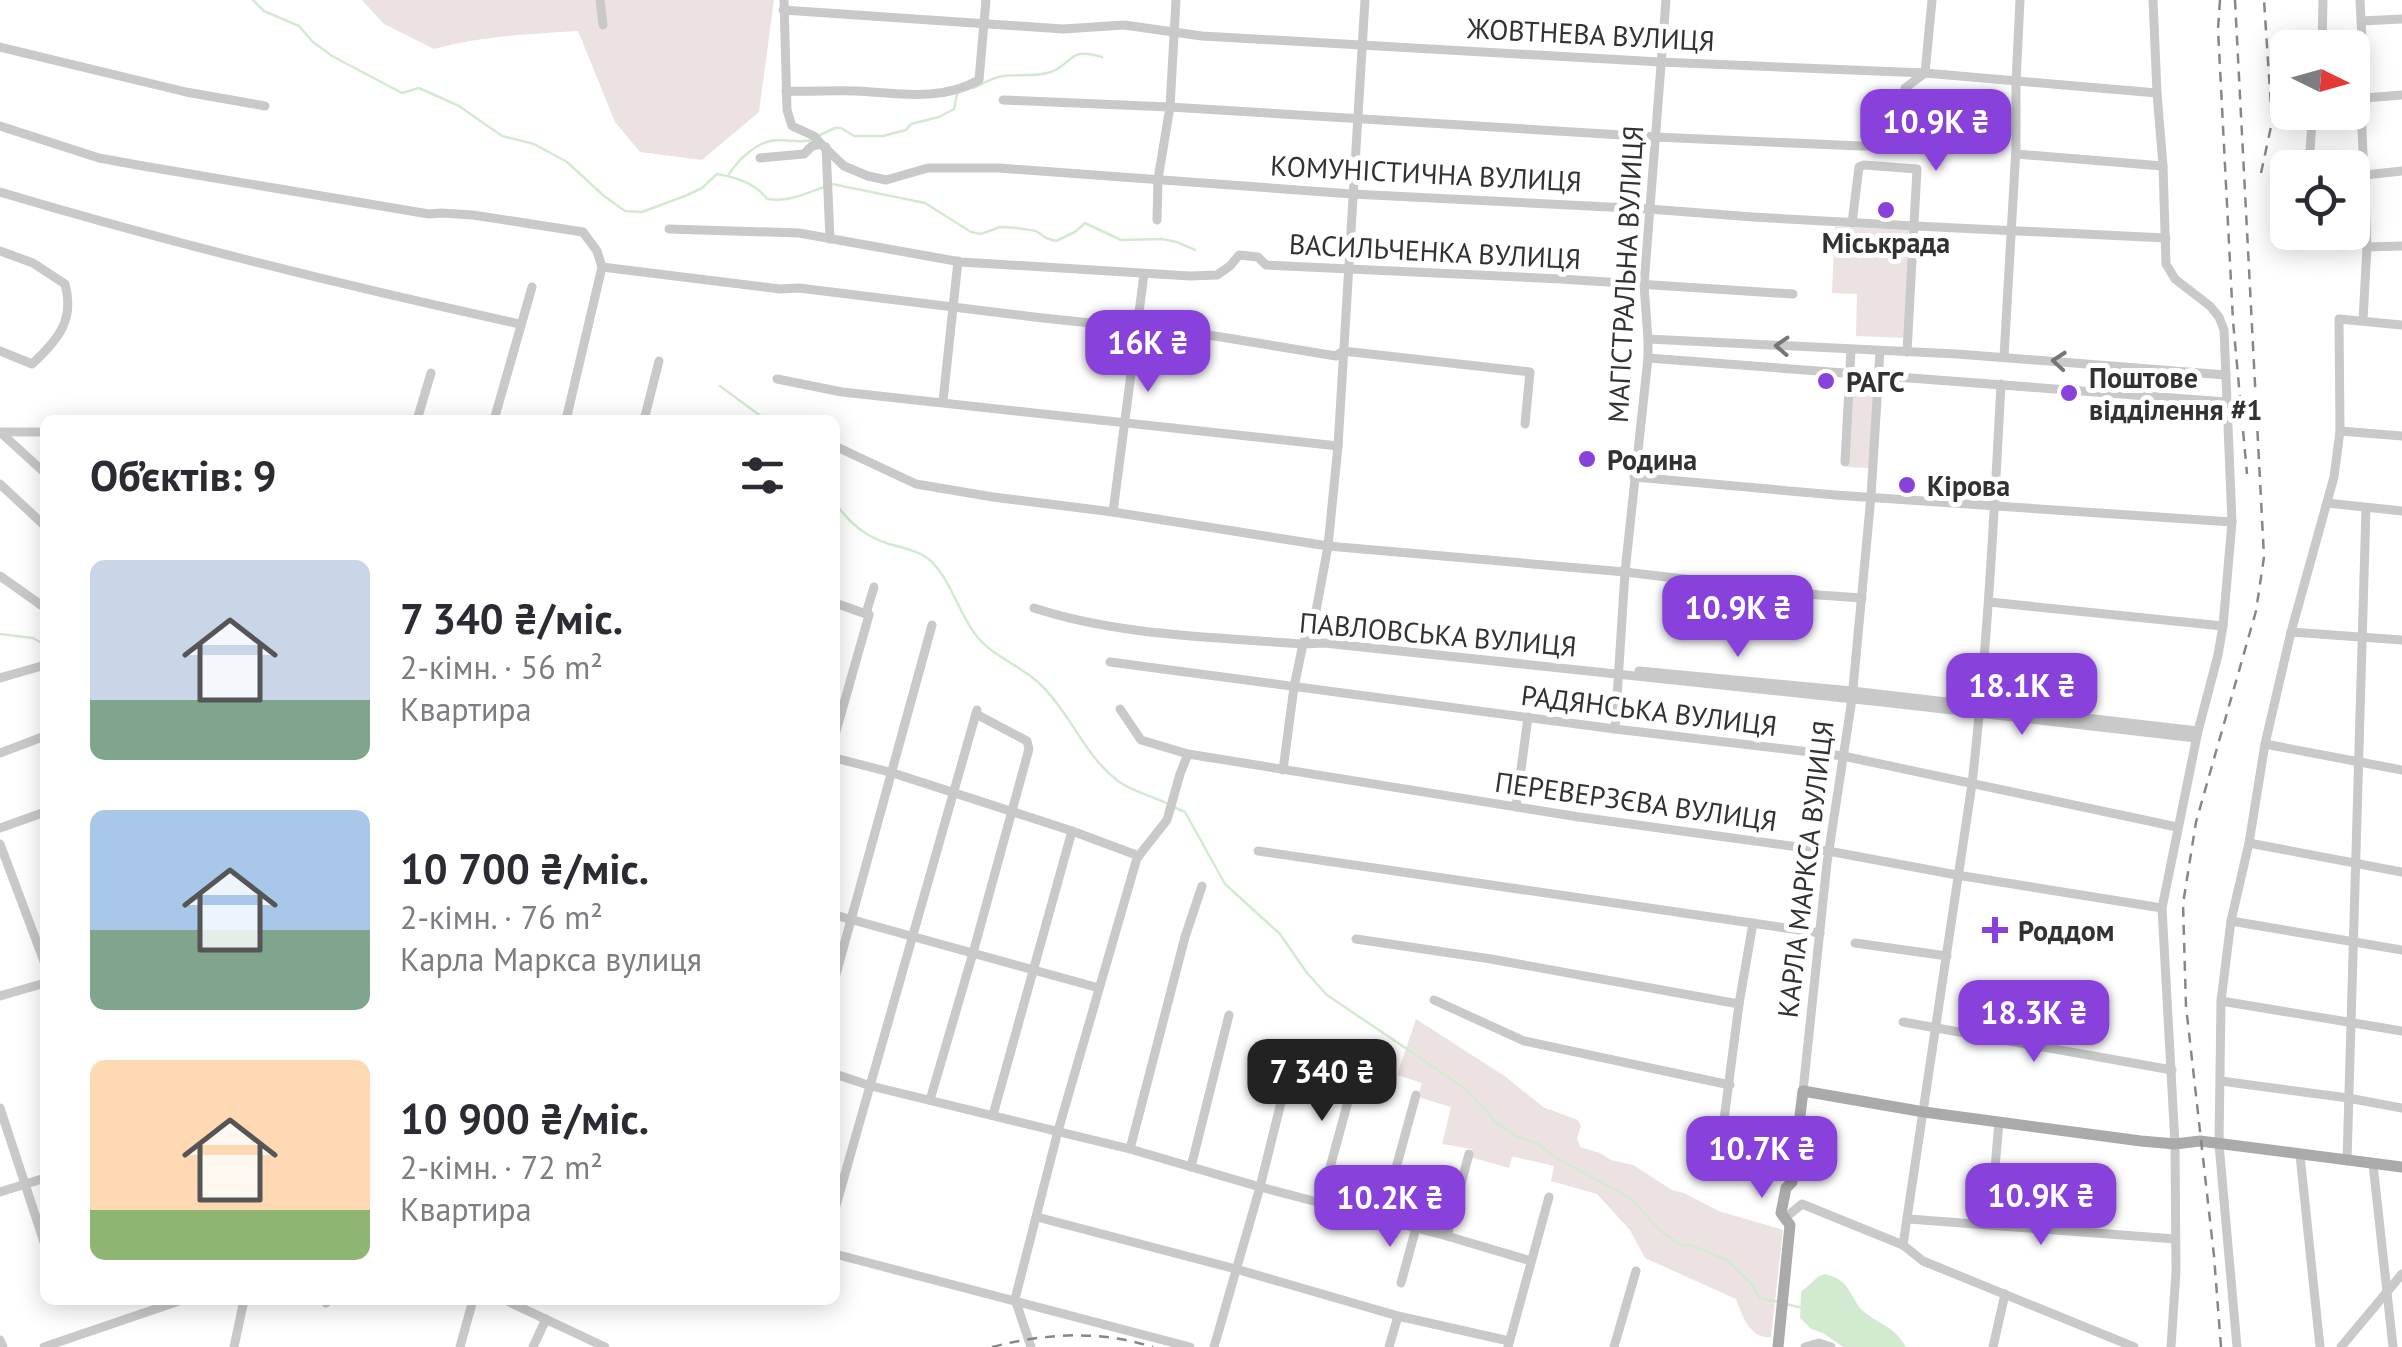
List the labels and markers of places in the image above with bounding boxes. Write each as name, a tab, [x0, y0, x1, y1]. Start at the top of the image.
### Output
pin: 10.9K ₴	[1844, 89, 2028, 174]
marker: Міськрада	[1875, 199, 1897, 221]
place label: Міськрада	[1822, 224, 1950, 261]
pin: 16K ₴	[1078, 310, 1218, 395]
place label: Поштове відділення #1	[2089, 359, 2263, 428]
place label: РАГС	[1846, 363, 1905, 400]
marker: РАГС	[1815, 370, 1837, 392]
marker: Поштове відділення #1	[2058, 382, 2080, 404]
place label: Родина	[1607, 441, 1697, 478]
marker: Родина	[1576, 448, 1598, 470]
place label: Кірова	[1927, 467, 2010, 504]
marker: Кірова	[1896, 474, 1918, 496]
pin: 10.9K ₴	[1646, 575, 1830, 660]
pin: 18.1K ₴	[1930, 653, 2114, 738]
place label: Роддом	[2018, 912, 2114, 949]
marker: Роддом	[1982, 917, 2008, 943]
pin: 18.3K ₴	[1942, 980, 2126, 1065]
pin: 7 340 ₴	[1230, 1039, 1414, 1124]
pin: 10.7K ₴	[1670, 1116, 1854, 1201]
pin: 10.9K ₴	[1949, 1163, 2133, 1248]
pin: 10.2K ₴	[1298, 1165, 1482, 1250]

